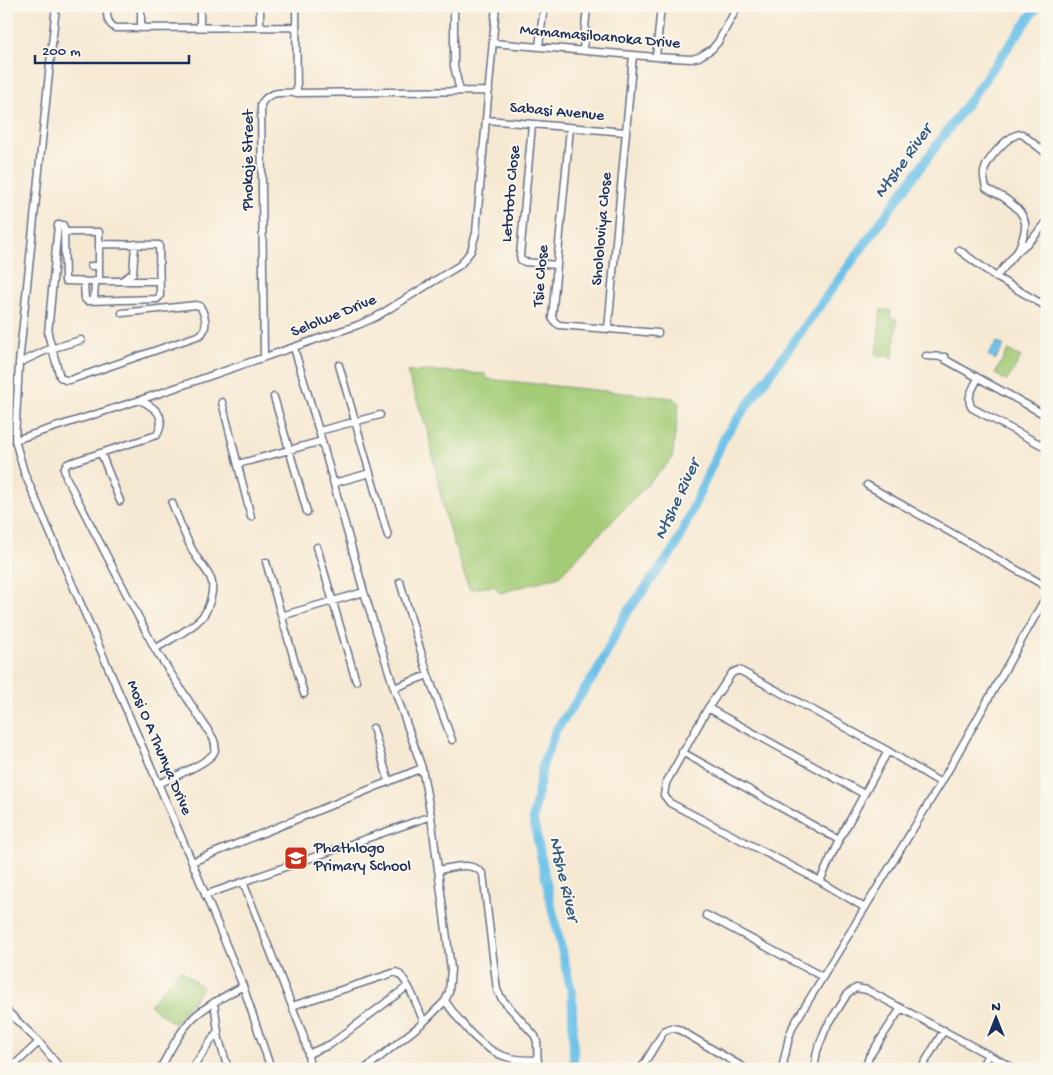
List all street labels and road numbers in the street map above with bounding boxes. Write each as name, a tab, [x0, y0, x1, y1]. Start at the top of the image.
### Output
street label: Mamamasiloanoka Drive	[519, 22, 682, 55]
street label: Sabasi Avenue	[509, 99, 606, 127]
street label: Phokoje Street	[240, 108, 259, 211]
street label: Letototo Close	[498, 144, 526, 243]
street label: Shololoviya Close	[589, 171, 617, 286]
street label: Tsie Close	[530, 243, 554, 309]
street label: Selolwe Drive	[289, 291, 380, 343]
street label: Mosi O A Thunya Drive	[121, 678, 195, 819]

